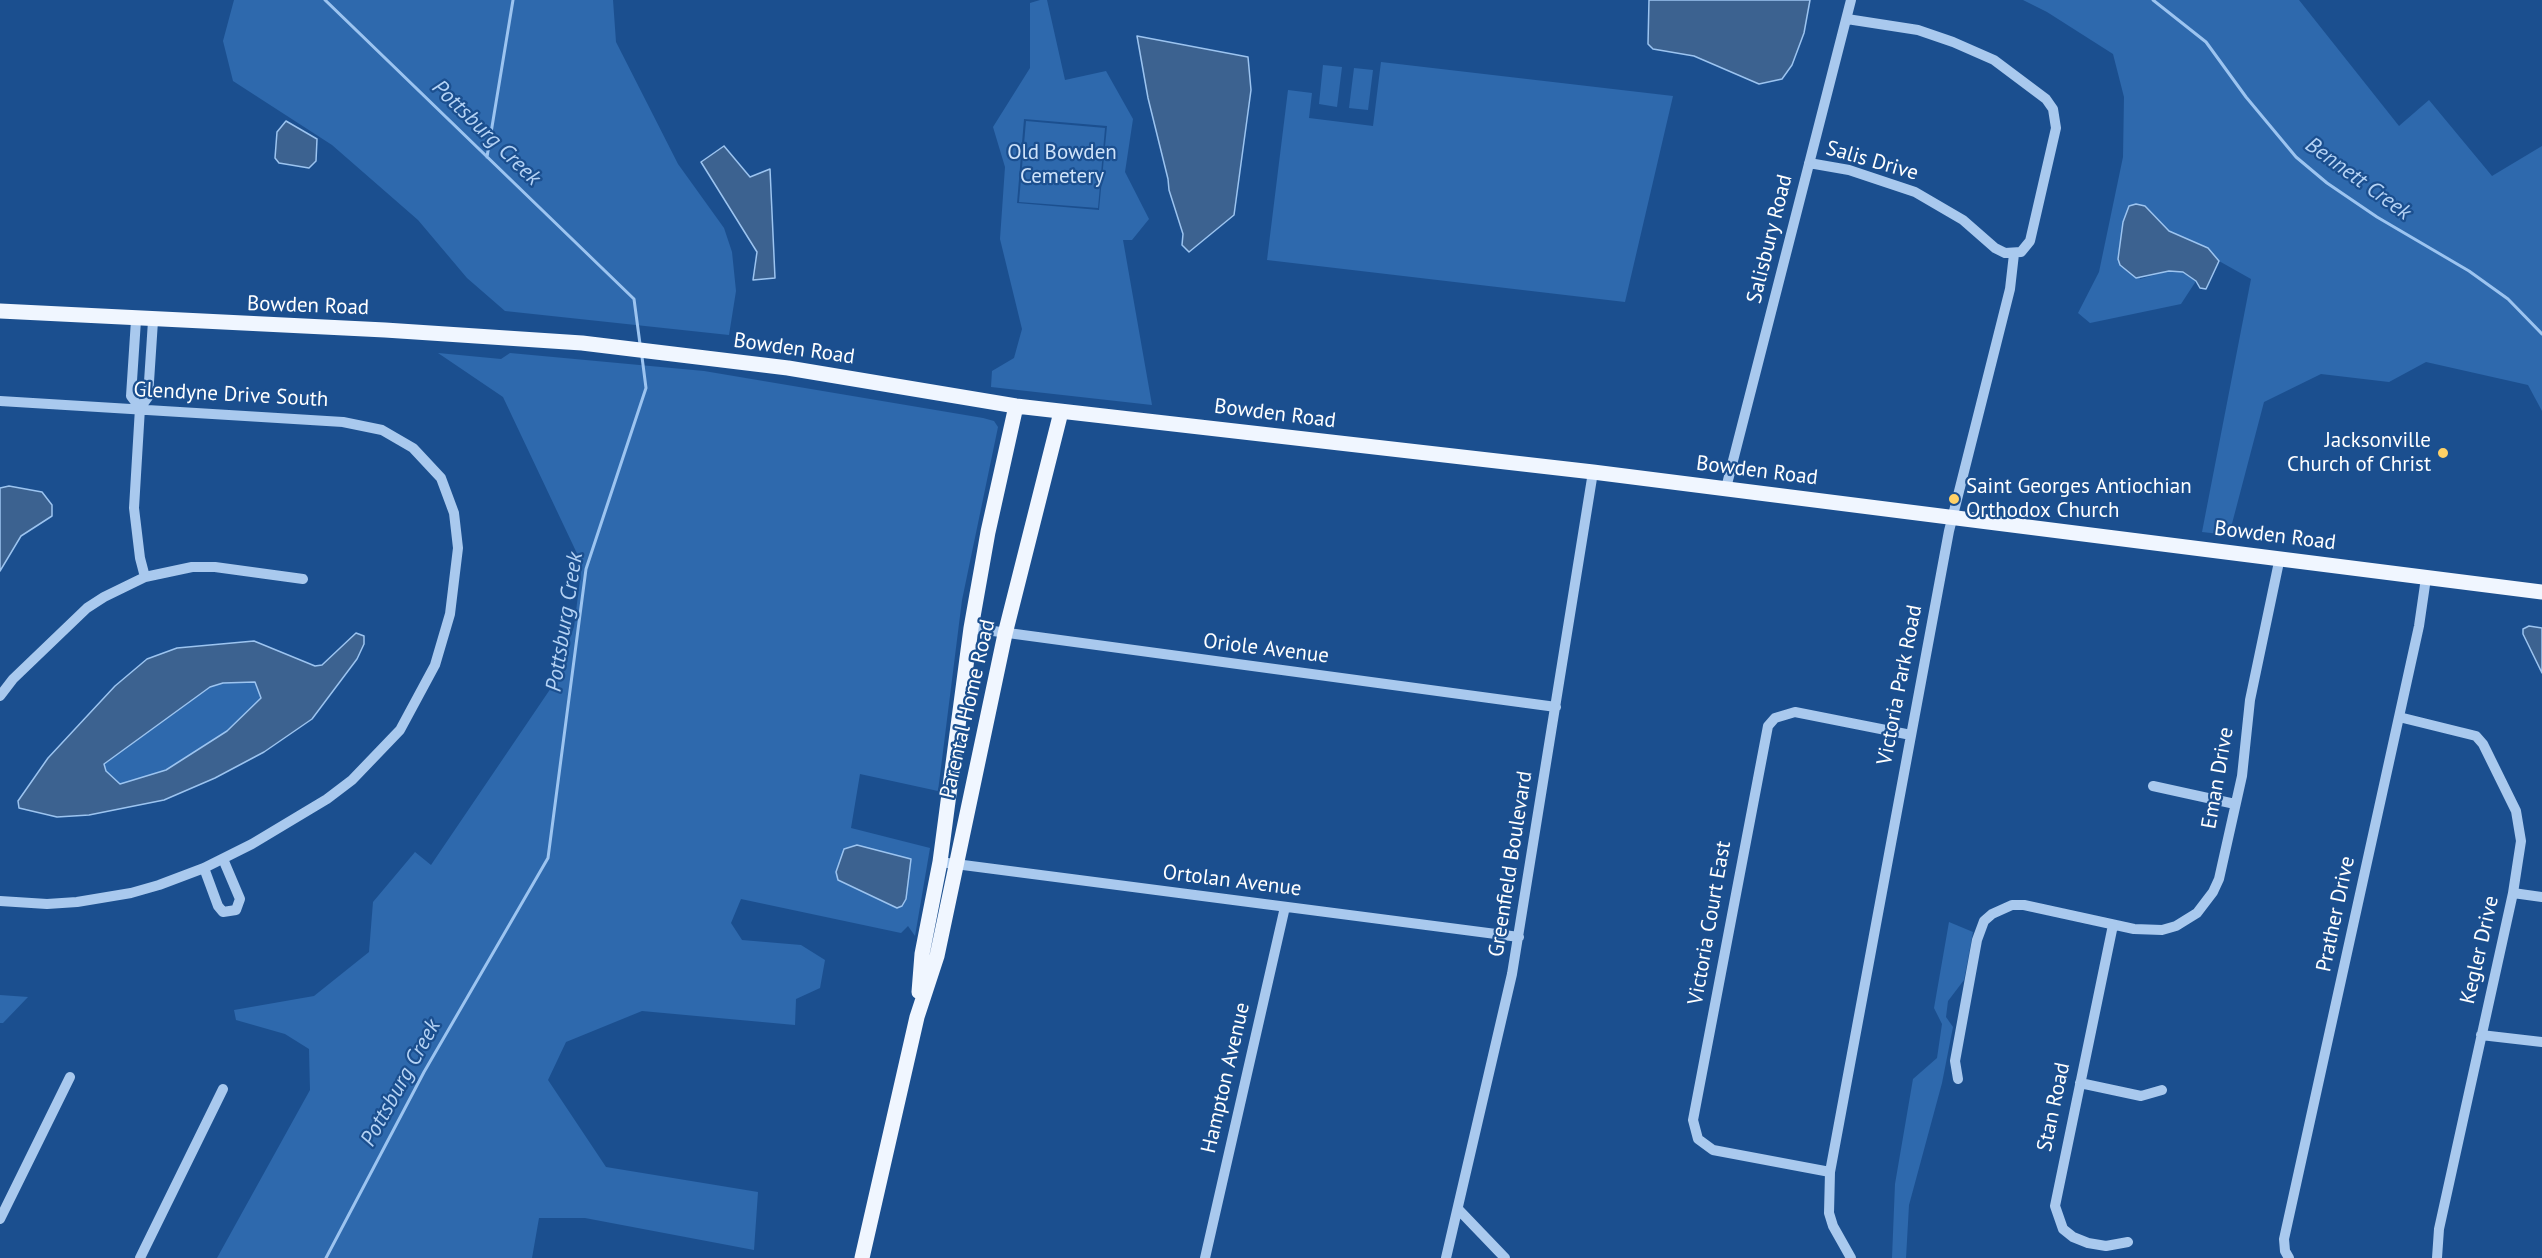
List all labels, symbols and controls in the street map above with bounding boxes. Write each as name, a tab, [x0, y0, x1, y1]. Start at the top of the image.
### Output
water label: Pottsburg Creek	[426, 75, 546, 191]
water label: Bennett Creek	[2300, 132, 2416, 226]
street label: Salis Drive	[1823, 136, 1921, 186]
park label: Old Bowden Cemetery	[1007, 140, 1117, 190]
street label: Salisbury Road	[1742, 172, 1798, 306]
street label: Bowden Road	[246, 291, 370, 321]
street label: Bowden Road	[732, 328, 856, 370]
street label: Glendyne Drive South	[133, 377, 329, 413]
street label: Bowden Road	[1213, 394, 1337, 434]
place label: Jacksonville Church of Christ	[2287, 428, 2431, 478]
marker: Jacksonville Church of Christ	[2436, 446, 2450, 460]
street label: Bowden Road	[1695, 451, 1819, 491]
place label: Saint Georges Antiochian Orthodox Church	[1966, 474, 2192, 524]
marker: Saint Georges Antiochian Orthodox Church	[1947, 492, 1961, 506]
street label: Bowden Road	[2213, 516, 2337, 556]
water label: Pottsburg Creek	[541, 550, 589, 694]
street label: Victoria Park Road	[1872, 603, 1928, 767]
street label: Parental Home Road	[935, 617, 1001, 801]
street label: Oriole Avenue	[1202, 629, 1330, 669]
street label: Eman Drive	[2197, 725, 2239, 831]
street label: Greenfield Boulevard	[1484, 769, 1538, 959]
street label: Victoria Court East	[1683, 839, 1737, 1007]
street label: Prather Drive	[2311, 854, 2361, 974]
street label: Ortolan Avenue	[1161, 860, 1303, 902]
street label: Kegler Drive	[2455, 894, 2505, 1006]
street label: Hampton Avenue	[1196, 1000, 1256, 1156]
water label: Pottsburg Creek	[355, 1015, 447, 1151]
street label: Stan Road	[2032, 1060, 2076, 1154]

